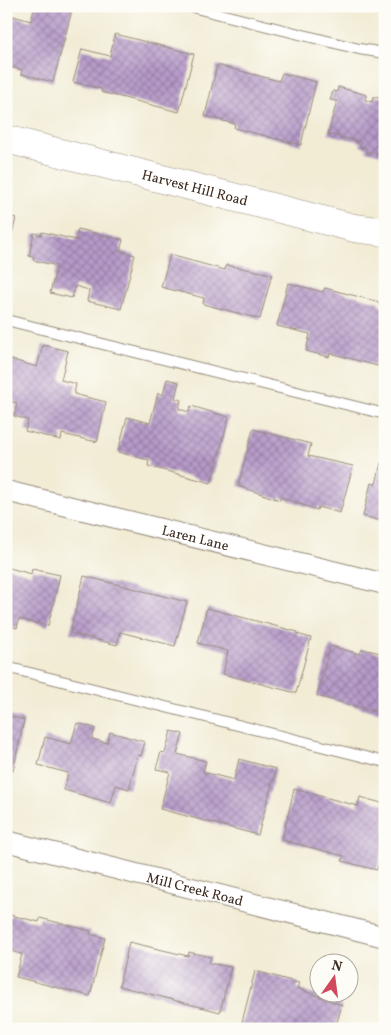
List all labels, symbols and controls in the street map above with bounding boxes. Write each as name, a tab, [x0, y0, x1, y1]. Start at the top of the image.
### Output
street label: Harvest Hill Road	[140, 166, 250, 211]
street label: Laren Lane	[160, 522, 231, 556]
street label: Mill Creek Road	[144, 869, 245, 912]
north arrow	[308, 952, 358, 1002]
text: N	[330, 956, 344, 977]

